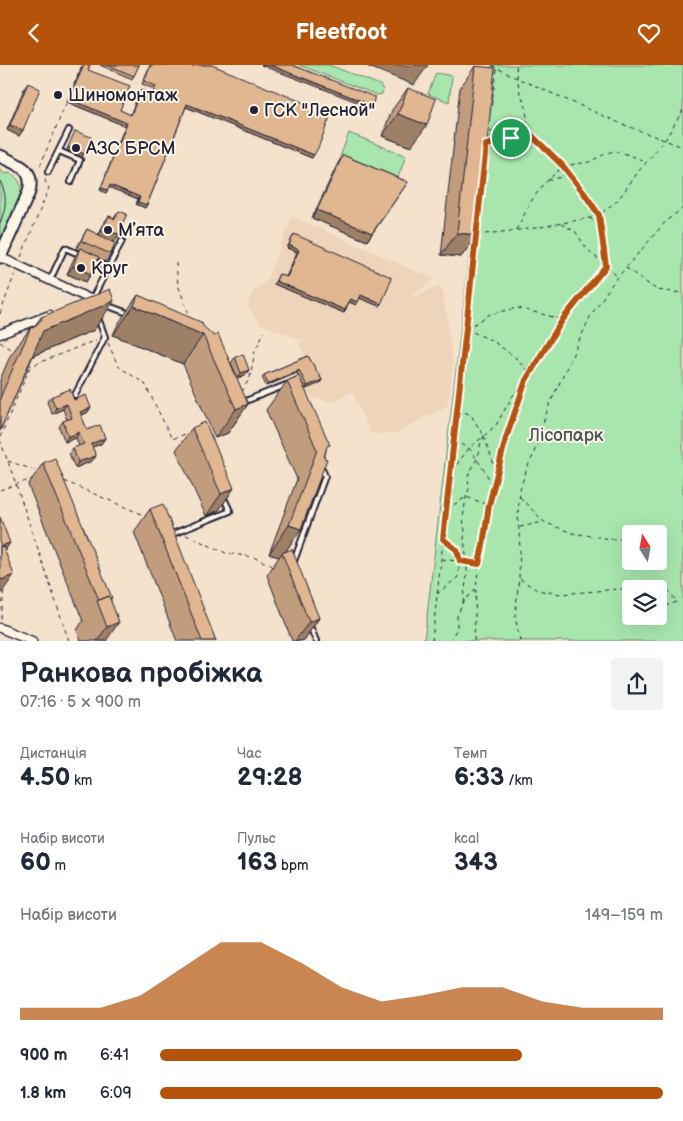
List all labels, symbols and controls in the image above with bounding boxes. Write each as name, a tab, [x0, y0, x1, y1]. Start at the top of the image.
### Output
icon: back	[20, 19, 48, 47]
text: Fleetfoot	[296, 19, 387, 46]
icon: heart	[635, 19, 663, 47]
place label: Шиномонтаж	[68, 85, 178, 106]
marker: Шиномонтаж	[52, 89, 64, 101]
place label: ГСК "Лесной"	[264, 100, 375, 121]
marker: ГСК "Лесной"	[248, 104, 260, 116]
pin	[490, 117, 532, 159]
icon: arrive	[497, 124, 525, 152]
place label: АЗС БРСМ	[85, 138, 176, 159]
marker: АЗС БРСМ	[70, 142, 82, 154]
place label: Мʼята	[118, 220, 165, 241]
marker: Мʼята	[102, 224, 114, 236]
place label: Круг	[91, 258, 128, 279]
marker: Круг	[75, 262, 87, 274]
park label: Лісопарк	[528, 425, 604, 446]
north arrow	[622, 525, 668, 570]
map controls	[622, 525, 667, 625]
button: layers	[622, 580, 667, 625]
text: Ранкова пробіжка	[20, 657, 262, 690]
button: share	[611, 658, 663, 710]
text: 07:16 · 5 × 900 m	[20, 693, 141, 712]
text: Дистанція	[20, 745, 87, 762]
text: Час	[237, 745, 261, 762]
text: Темп	[454, 745, 487, 762]
text: 4.50	[20, 762, 70, 793]
text: 29:28	[237, 762, 303, 793]
text: 6:33	[454, 762, 504, 793]
text: km	[70, 772, 92, 789]
text: /km	[504, 772, 533, 789]
text: Набір висоти	[20, 830, 105, 847]
text: Пульс	[237, 830, 276, 847]
text: kcal	[454, 830, 479, 847]
text: 60	[20, 847, 51, 878]
text: 163	[237, 847, 277, 878]
text: 343	[454, 847, 498, 878]
text: m	[51, 857, 66, 874]
text: bpm	[277, 857, 309, 874]
text: Набір висоти	[20, 906, 117, 925]
text: 149–159 m	[585, 906, 663, 925]
text: 900 m	[20, 1046, 67, 1065]
text: 6:41	[100, 1046, 129, 1065]
text: 1.8 km	[20, 1084, 66, 1103]
text: 6:09	[100, 1084, 132, 1103]

